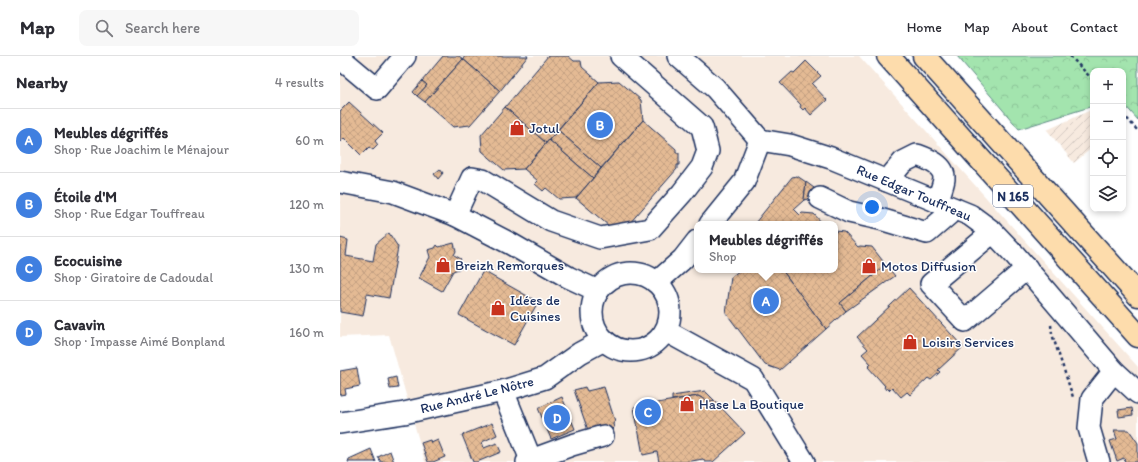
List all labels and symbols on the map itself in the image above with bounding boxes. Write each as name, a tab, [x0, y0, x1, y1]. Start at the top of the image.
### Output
pin: B	[587, 110, 613, 140]
shop icon: Jotul	[508, 119, 526, 137]
place label: Jotul	[529, 120, 560, 137]
street label: Rue Edgar Touffreau	[854, 161, 974, 225]
road number: N 165	[993, 185, 1033, 207]
your location	[862, 197, 882, 217]
shop icon: Breizh Remorques	[434, 256, 452, 274]
place label: Breizh Remorques	[455, 257, 564, 274]
shop icon: Motos Diffusion	[860, 257, 878, 275]
place label: Motos Diffusion	[881, 258, 976, 275]
pin: A	[753, 286, 779, 316]
place label: Idées de Cuisines	[510, 292, 560, 325]
shop icon: Idées de Cuisines	[489, 299, 507, 317]
shop icon: Loisirs Services	[901, 333, 919, 351]
place label: Loisirs Services	[922, 334, 1014, 351]
street label: Rue André Le Nôtre	[418, 373, 536, 417]
shop icon: Hase La Boutique	[678, 395, 696, 413]
place label: Hase La Boutique	[699, 396, 804, 413]
pin: C	[635, 397, 661, 427]
pin: D	[544, 403, 570, 433]

